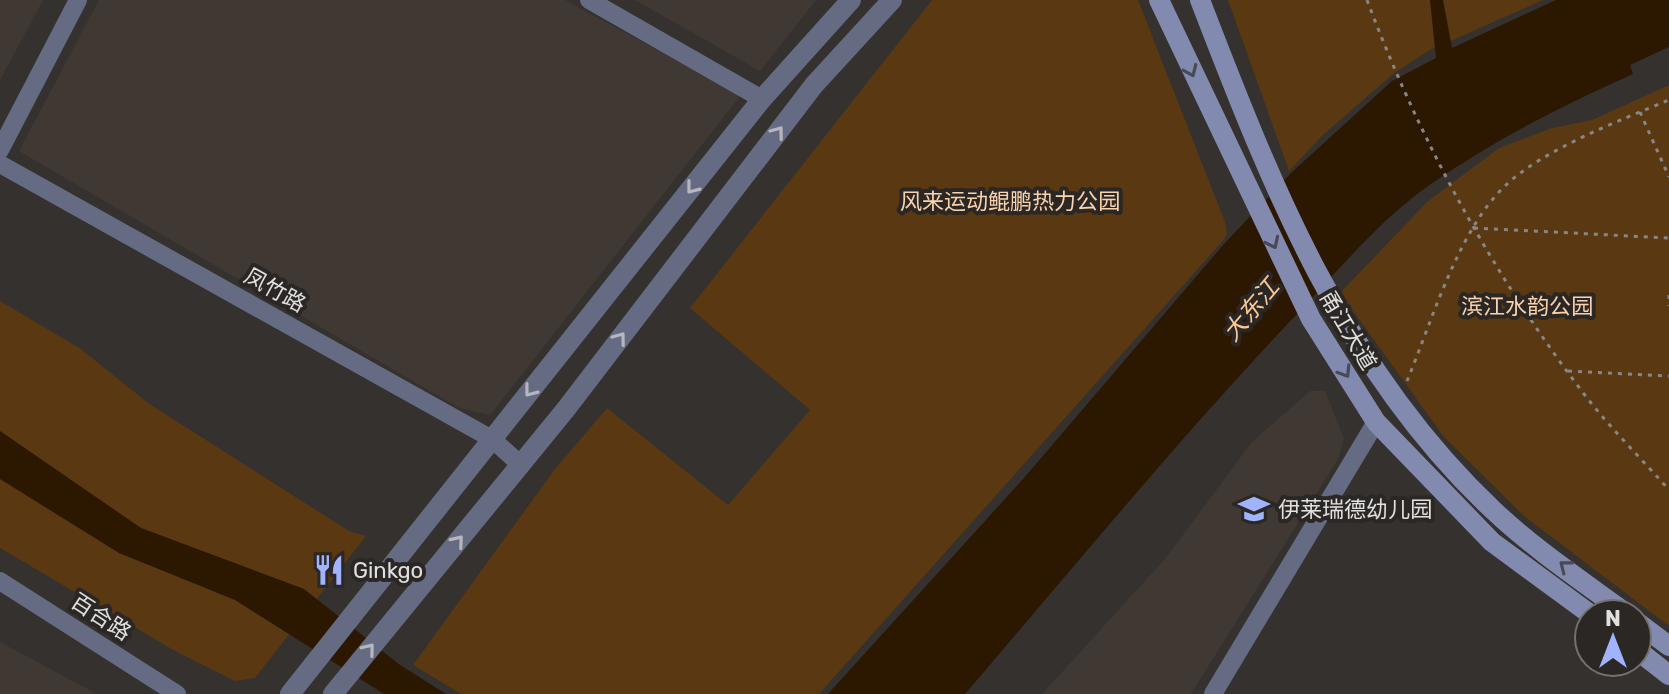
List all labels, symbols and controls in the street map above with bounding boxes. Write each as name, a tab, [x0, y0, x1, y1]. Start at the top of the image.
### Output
one-way arrow	[1181, 63, 1197, 78]
one-way arrow	[769, 126, 783, 141]
one-way arrow	[687, 178, 701, 193]
park label: 风来运动鲲鹏热力公园	[900, 188, 1120, 215]
one-way arrow	[1264, 235, 1279, 250]
street label: 凤竹路	[240, 262, 310, 318]
water label: 大东江	[1217, 271, 1287, 347]
street label: 甬江大道	[1314, 285, 1382, 375]
park label: 滨江水韵公园	[1461, 293, 1593, 320]
one-way arrow	[611, 332, 625, 347]
one-way arrow	[1335, 363, 1350, 378]
one-way arrow	[525, 382, 540, 396]
school or university icon: 伊莱瑞德幼儿园	[1237, 492, 1271, 526]
place label: 伊莱瑞德幼儿园	[1278, 496, 1432, 523]
one-way arrow	[448, 536, 463, 550]
restaurant icon: Ginkgo	[312, 553, 346, 587]
place label: Ginkgo	[353, 557, 423, 584]
one-way arrow	[1559, 562, 1574, 576]
street label: 百合路	[66, 588, 136, 646]
north arrow	[1573, 598, 1653, 678]
text: N	[1605, 605, 1621, 632]
one-way arrow	[359, 644, 374, 658]

